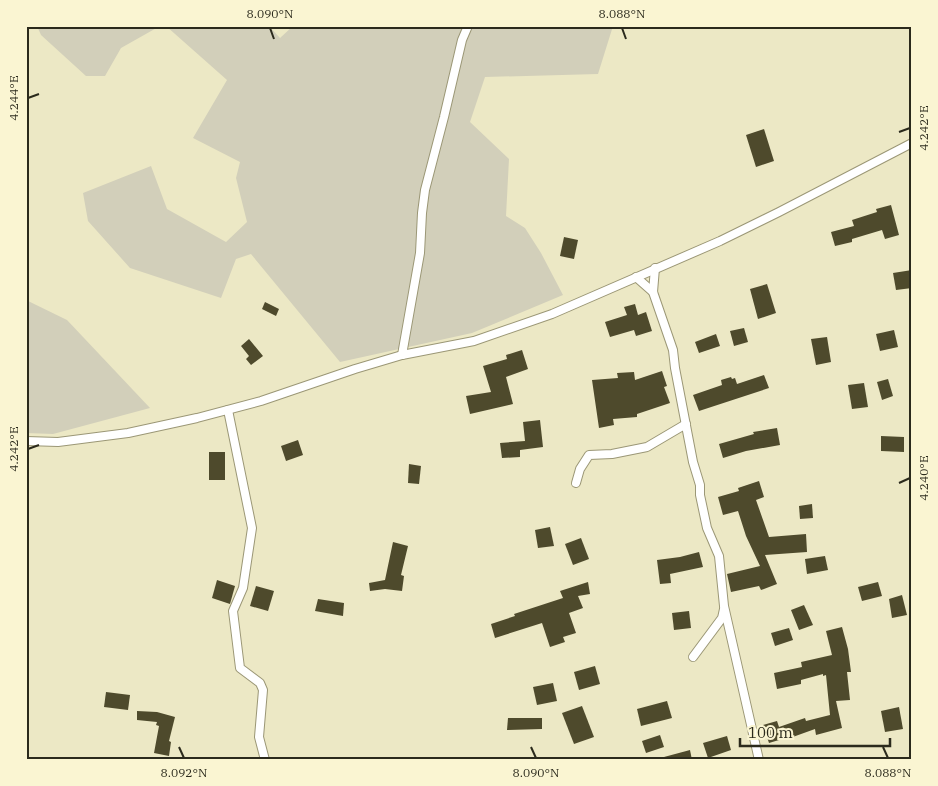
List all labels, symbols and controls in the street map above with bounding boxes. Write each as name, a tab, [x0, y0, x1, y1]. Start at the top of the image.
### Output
text: 8.090°N	[247, 6, 293, 21]
text: 8.088°N	[599, 6, 645, 21]
text: 4.244°E	[6, 75, 21, 121]
text: 4.242°E	[916, 105, 931, 151]
text: 4.242°E	[6, 426, 21, 472]
text: 4.240°E	[916, 455, 931, 501]
scale bar	[740, 716, 890, 748]
text: 100 m	[748, 723, 793, 742]
text: 8.092°N	[161, 765, 207, 780]
text: 8.090°N	[513, 765, 559, 780]
text: 8.088°N	[865, 765, 911, 780]

